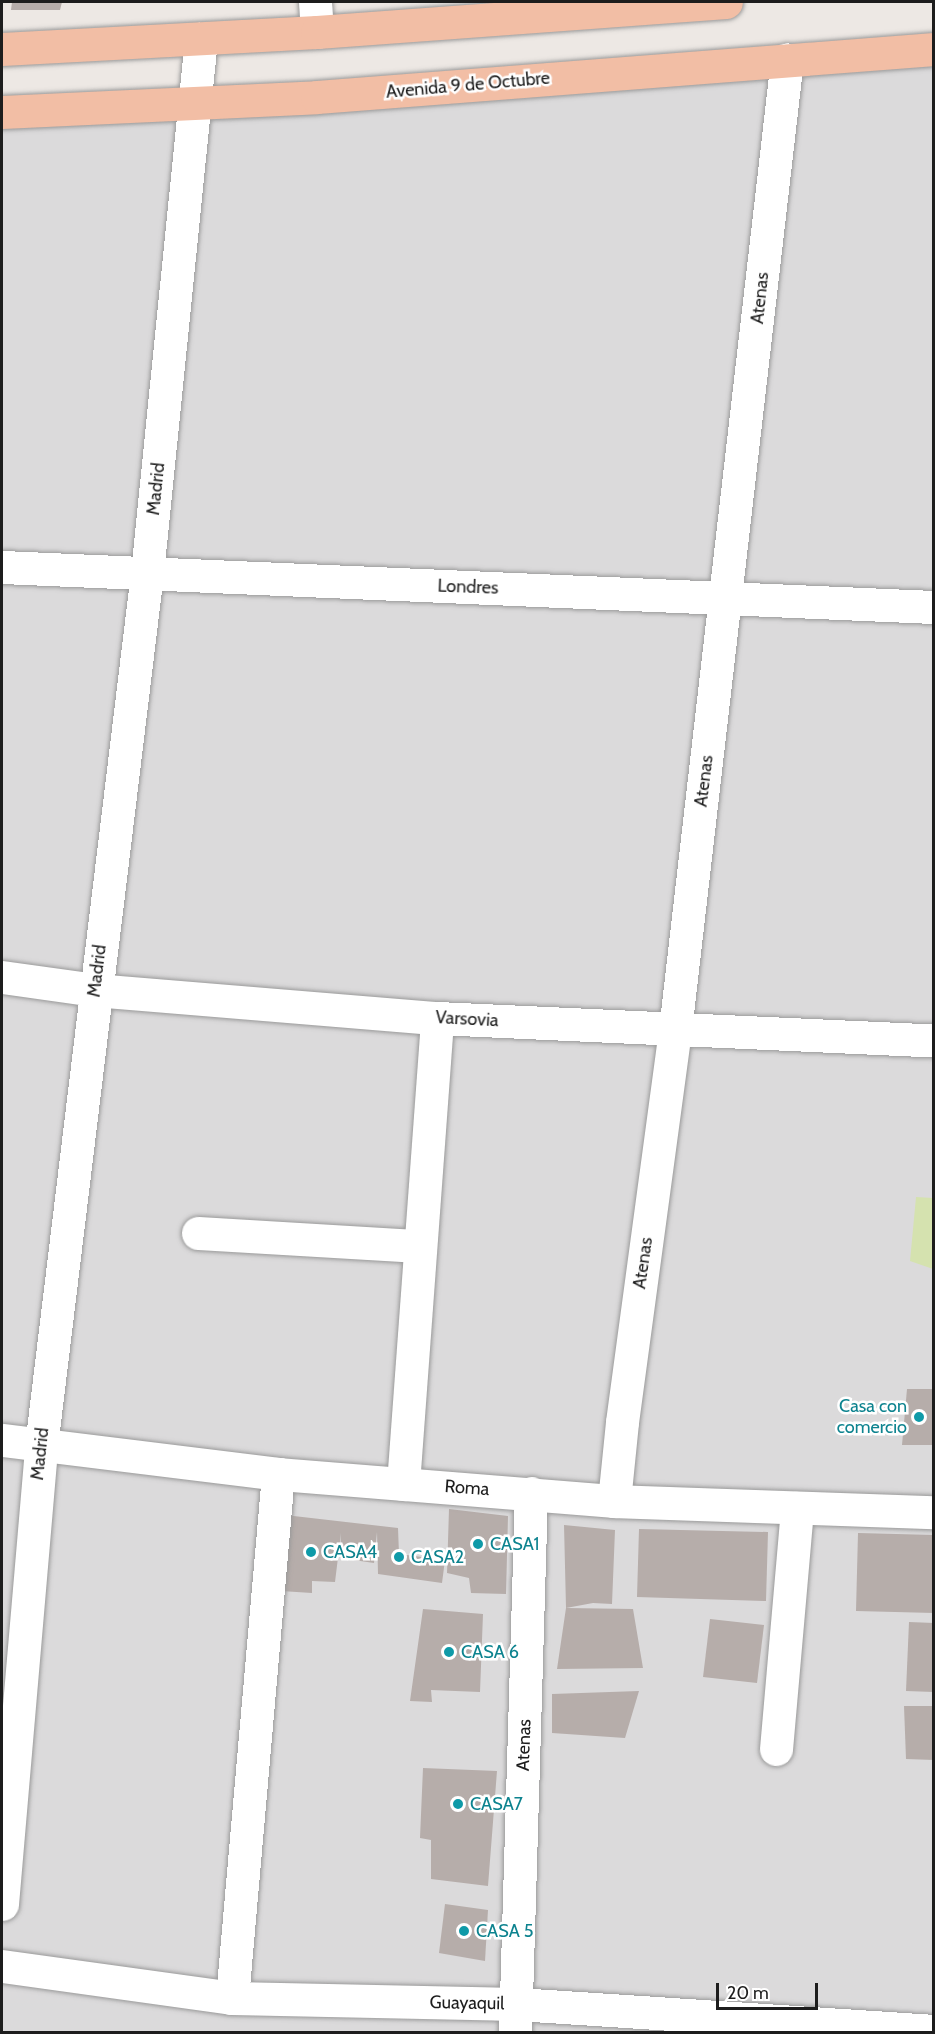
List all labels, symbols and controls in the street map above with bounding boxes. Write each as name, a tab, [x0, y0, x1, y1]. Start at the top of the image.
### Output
street label: Avenida 9 de Octubre	[385, 67, 551, 103]
street label: Atenas	[747, 271, 773, 325]
street label: Madrid	[143, 462, 169, 516]
street label: Londres	[437, 575, 499, 599]
street label: Atenas	[690, 754, 718, 808]
street label: Madrid	[83, 944, 111, 998]
street label: Varsovia	[435, 1007, 499, 1031]
street label: Atenas	[629, 1236, 657, 1290]
place label: Casa con comercio	[837, 1396, 907, 1438]
marker: Casa con comercio	[912, 1410, 926, 1424]
street label: Madrid	[27, 1427, 53, 1481]
street label: Roma	[444, 1476, 490, 1500]
place label: CASA1	[490, 1533, 539, 1555]
marker: CASA1	[471, 1537, 485, 1551]
place label: CASA4	[323, 1541, 377, 1563]
marker: CASA4	[304, 1545, 318, 1559]
place label: CASA2	[411, 1546, 464, 1568]
marker: CASA2	[392, 1550, 406, 1564]
place label: CASA 6	[461, 1641, 519, 1663]
marker: CASA 6	[442, 1645, 456, 1659]
street label: Atenas	[512, 1719, 536, 1771]
place label: CASA7	[470, 1793, 523, 1815]
marker: CASA7	[451, 1797, 465, 1811]
place label: CASA 5	[476, 1920, 534, 1942]
marker: CASA 5	[457, 1924, 471, 1938]
scale bar	[719, 1971, 821, 2009]
text: 20 m	[727, 1982, 769, 2004]
street label: Guayaquil	[429, 1992, 505, 2014]

